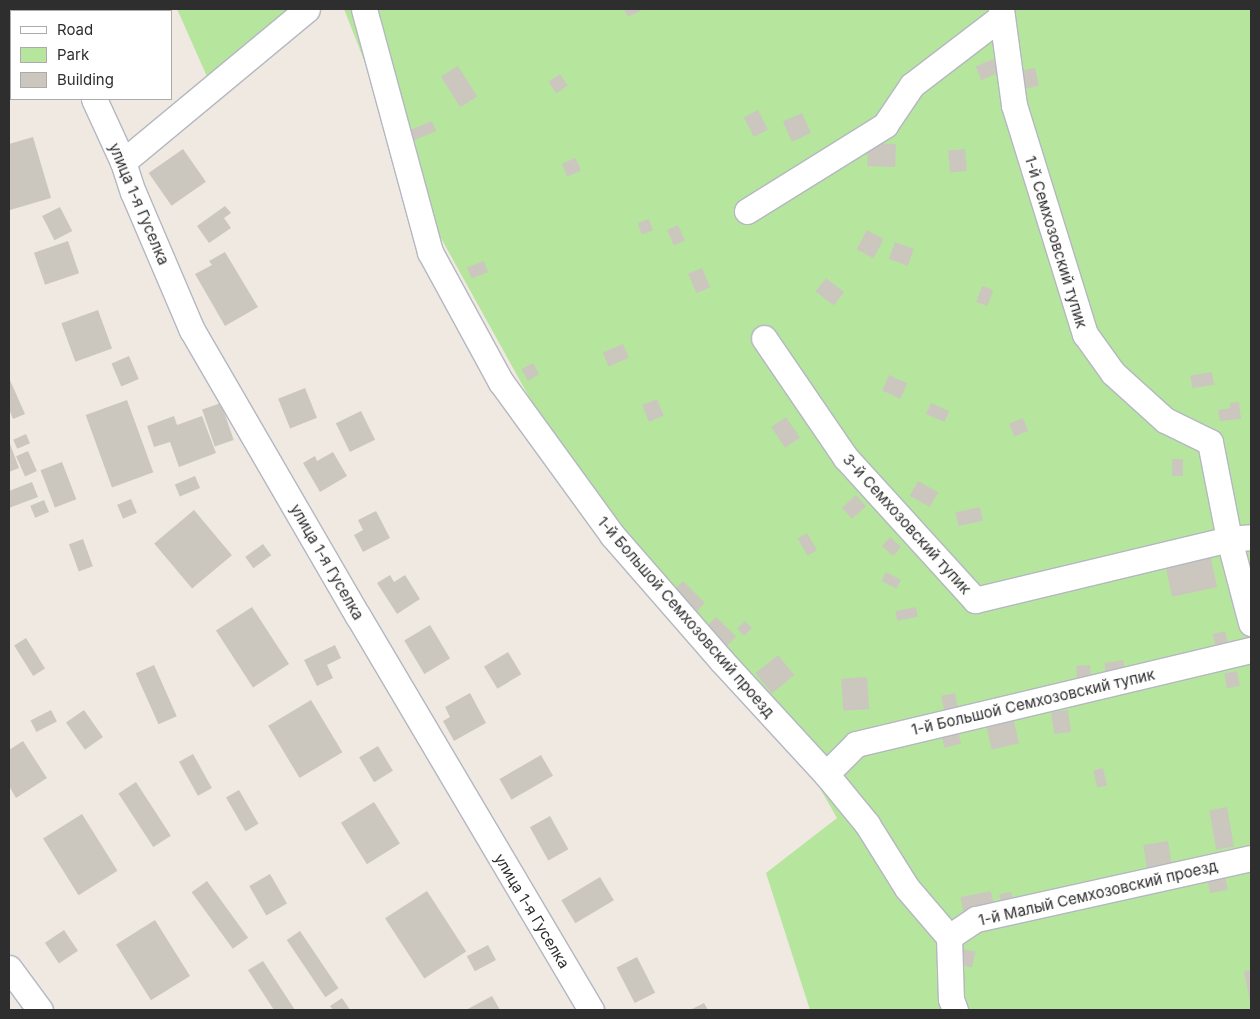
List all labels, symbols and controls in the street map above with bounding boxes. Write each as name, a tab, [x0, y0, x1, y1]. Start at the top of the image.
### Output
legend	[10, 10, 172, 100]
text: Road	[57, 20, 93, 39]
text: Park	[57, 45, 89, 64]
text: Building	[57, 70, 114, 89]
street label: улица 1-я Гуселка	[105, 140, 173, 268]
street label: 1-й Семхозовский тупик	[1021, 154, 1091, 330]
street label: 3-й Семхозовский тупик	[839, 450, 975, 598]
street label: улица 1-я Гуселка	[287, 501, 367, 623]
street label: 1-й Большой Семхозовский проезд	[594, 513, 778, 721]
street label: 1-й Большой Семхозовский тупик	[910, 665, 1156, 739]
street label: улица 1-я Гуселка	[491, 850, 573, 972]
street label: 1-й Малый Семхозовский проезд	[977, 857, 1219, 929]

